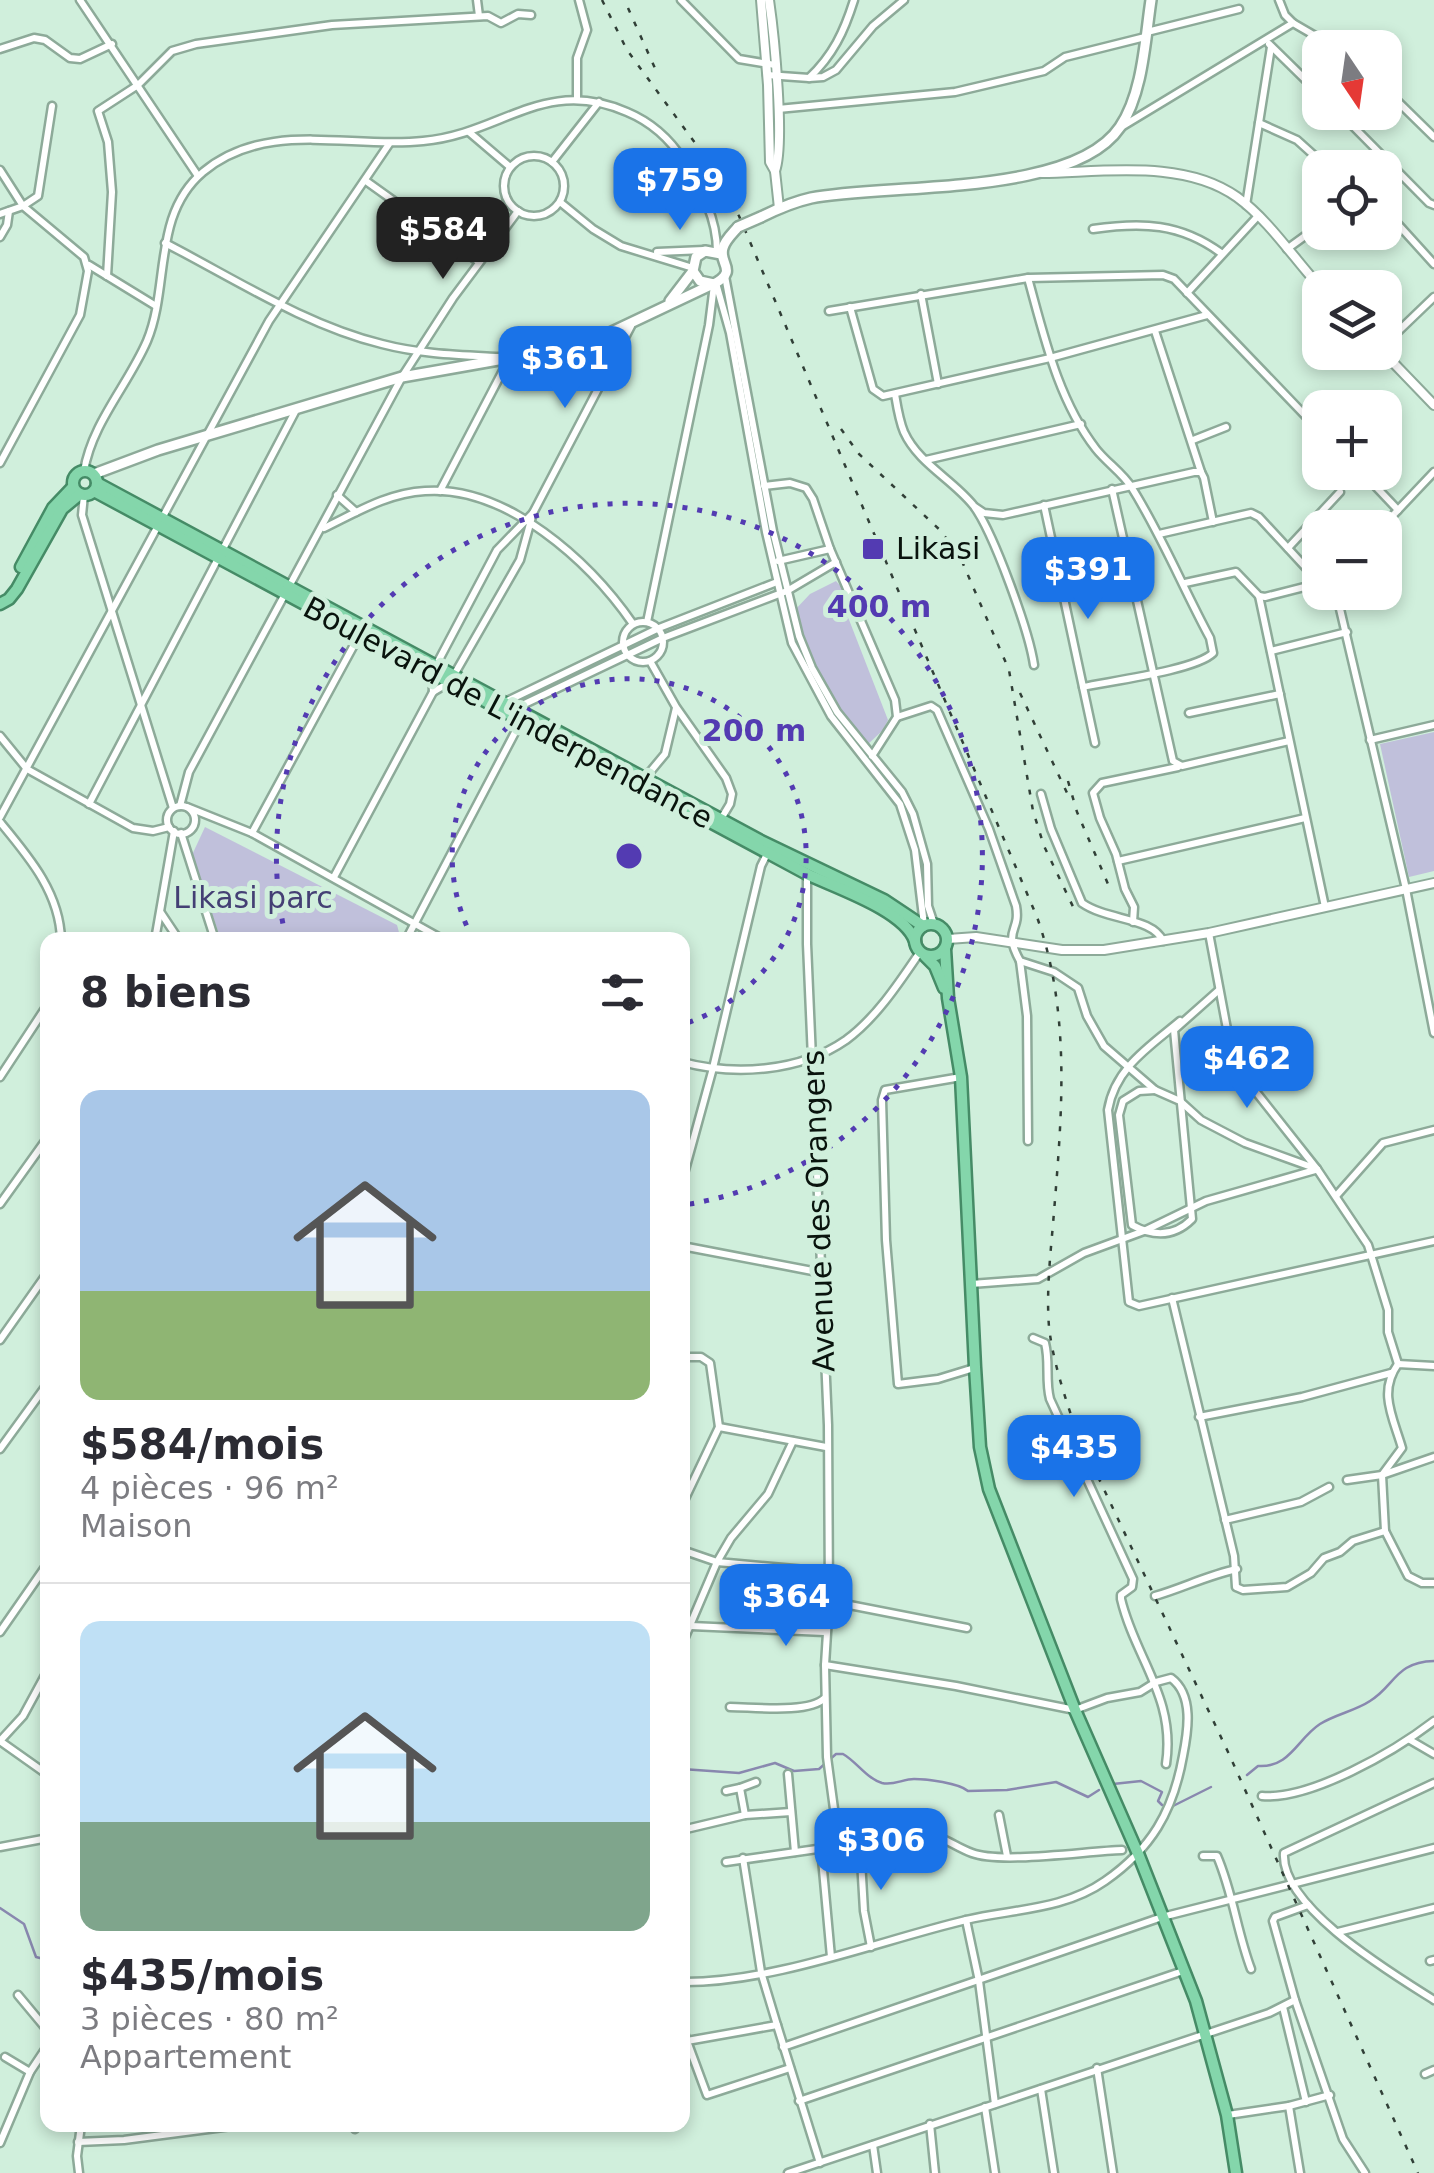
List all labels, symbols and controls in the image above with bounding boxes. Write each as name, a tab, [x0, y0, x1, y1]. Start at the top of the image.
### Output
north arrow	[1302, 30, 1402, 130]
map controls	[1302, 30, 1402, 610]
pin: $759	[621, 148, 739, 233]
button: locate	[1302, 150, 1402, 250]
text: $759	[635, 161, 725, 199]
pin: $584	[384, 197, 502, 282]
text: $584	[398, 210, 488, 248]
button: layers	[1302, 270, 1402, 370]
pin: $361	[506, 326, 624, 411]
text: $361	[520, 339, 610, 377]
button: +	[1302, 390, 1402, 490]
button: −	[1302, 510, 1402, 610]
place label: Likasi	[896, 531, 980, 566]
marker: Likasi	[860, 536, 886, 562]
pin: $391	[1029, 537, 1147, 622]
text: $391	[1043, 550, 1133, 588]
text: 400 m	[827, 589, 931, 624]
street label: Boulevard de L'inderpendance	[298, 590, 719, 836]
text: 200 m	[702, 713, 806, 748]
centre of rings	[611, 838, 647, 874]
park label: Likasi parc	[173, 880, 333, 915]
icon: filters	[595, 965, 650, 1020]
text: 8 biens	[80, 968, 252, 1017]
pin: $462	[1188, 1026, 1306, 1111]
text: $462	[1202, 1039, 1292, 1077]
street label: Avenue des Orangers	[795, 1049, 842, 1373]
icon: home	[275, 1155, 455, 1335]
pin: $435	[1015, 1415, 1133, 1500]
text: $584/mois	[80, 1420, 324, 1469]
text: $435	[1029, 1428, 1119, 1466]
text: 4 pièces · 96 m²	[80, 1469, 339, 1507]
text: Maison	[80, 1507, 193, 1545]
pin: $364	[727, 1564, 845, 1649]
text: $364	[741, 1577, 831, 1615]
icon: home	[275, 1686, 455, 1866]
pin: $306	[822, 1808, 940, 1893]
text: $306	[836, 1821, 926, 1859]
text: $435/mois	[80, 1951, 324, 2000]
text: 3 pièces · 80 m²	[80, 2000, 339, 2038]
text: Appartement	[80, 2038, 291, 2076]

